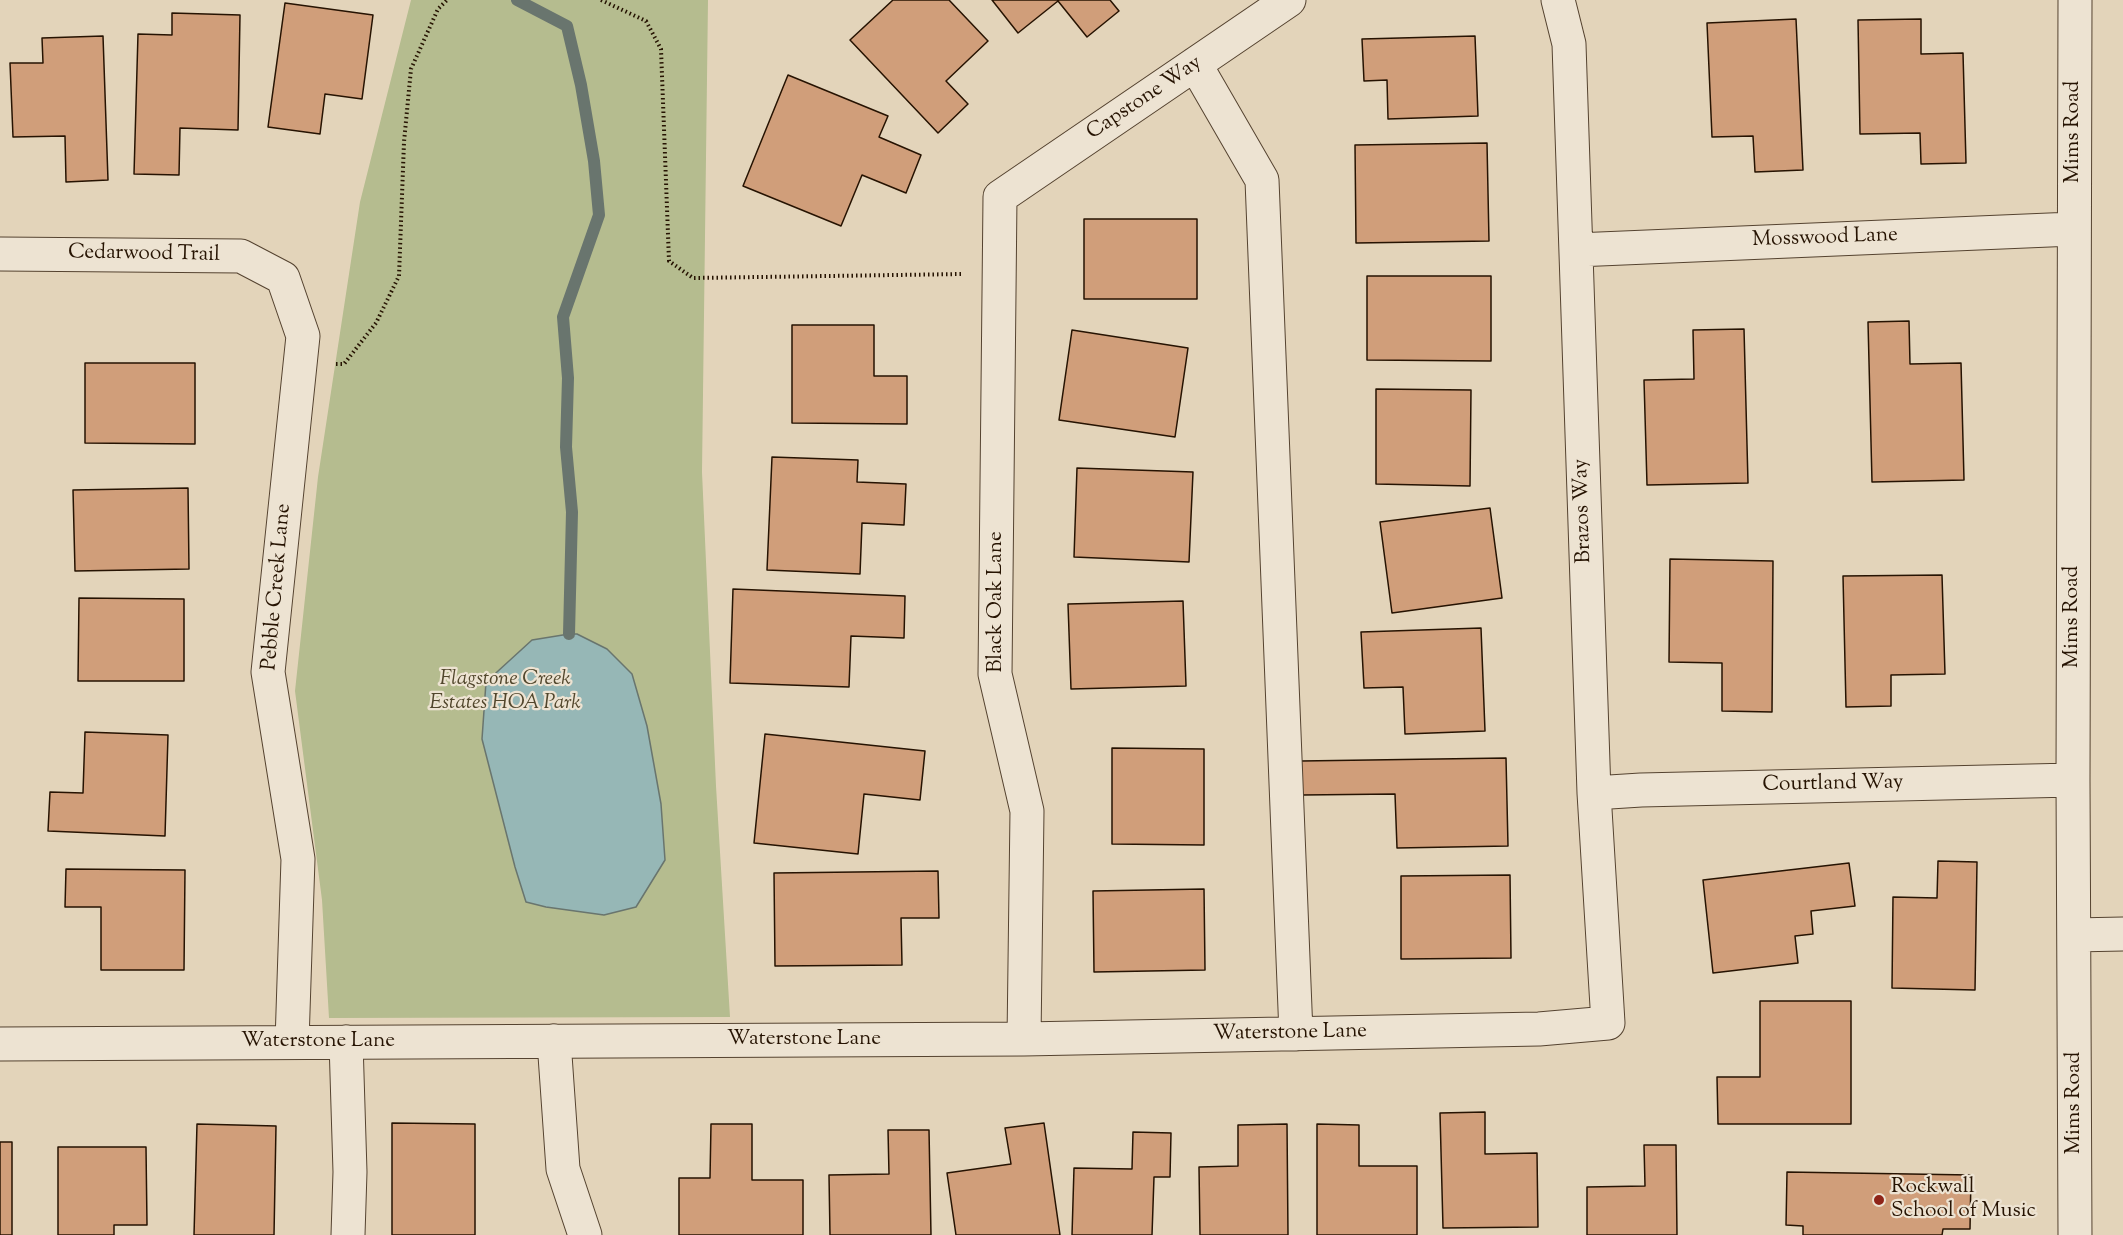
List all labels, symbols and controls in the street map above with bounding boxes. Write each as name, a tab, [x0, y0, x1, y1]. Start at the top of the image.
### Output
street label: Capstone Way	[1083, 51, 1207, 147]
street label: Mims Road	[2061, 81, 2087, 183]
street label: Mosswood Lane	[1752, 224, 1898, 254]
street label: Cedarwood Trail	[68, 241, 220, 269]
street label: Brazos Way	[1570, 458, 1598, 564]
street label: Pebble Creek Lane	[258, 503, 298, 671]
street label: Black Oak Lane	[984, 531, 1010, 673]
street label: Mims Road	[2060, 566, 2086, 668]
park label: Flagstone Creek Estates HOA Park	[429, 667, 581, 717]
street label: Courtland Way	[1762, 771, 1904, 799]
street label: Waterstone Lane	[1213, 1020, 1367, 1048]
street label: Waterstone Lane	[727, 1027, 881, 1053]
street label: Waterstone Lane	[241, 1029, 395, 1055]
street label: Mims Road	[2062, 1052, 2088, 1154]
place label: Rockwall School of Music	[1891, 1175, 2036, 1225]
marker: Rockwall School of Music	[1872, 1193, 1886, 1207]

